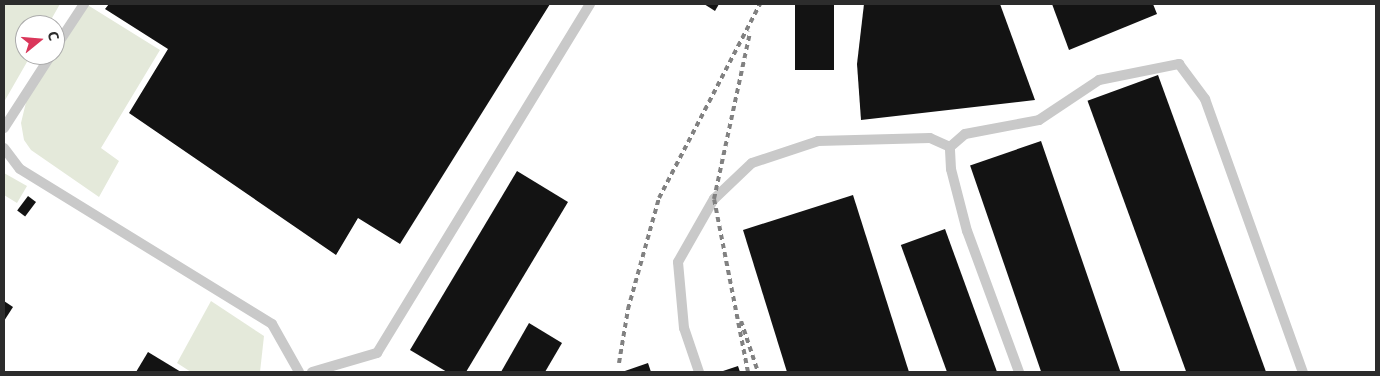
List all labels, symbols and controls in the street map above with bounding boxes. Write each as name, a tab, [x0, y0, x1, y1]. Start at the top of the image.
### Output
north arrow	[15, 15, 65, 65]
text: С	[43, 29, 64, 43]

